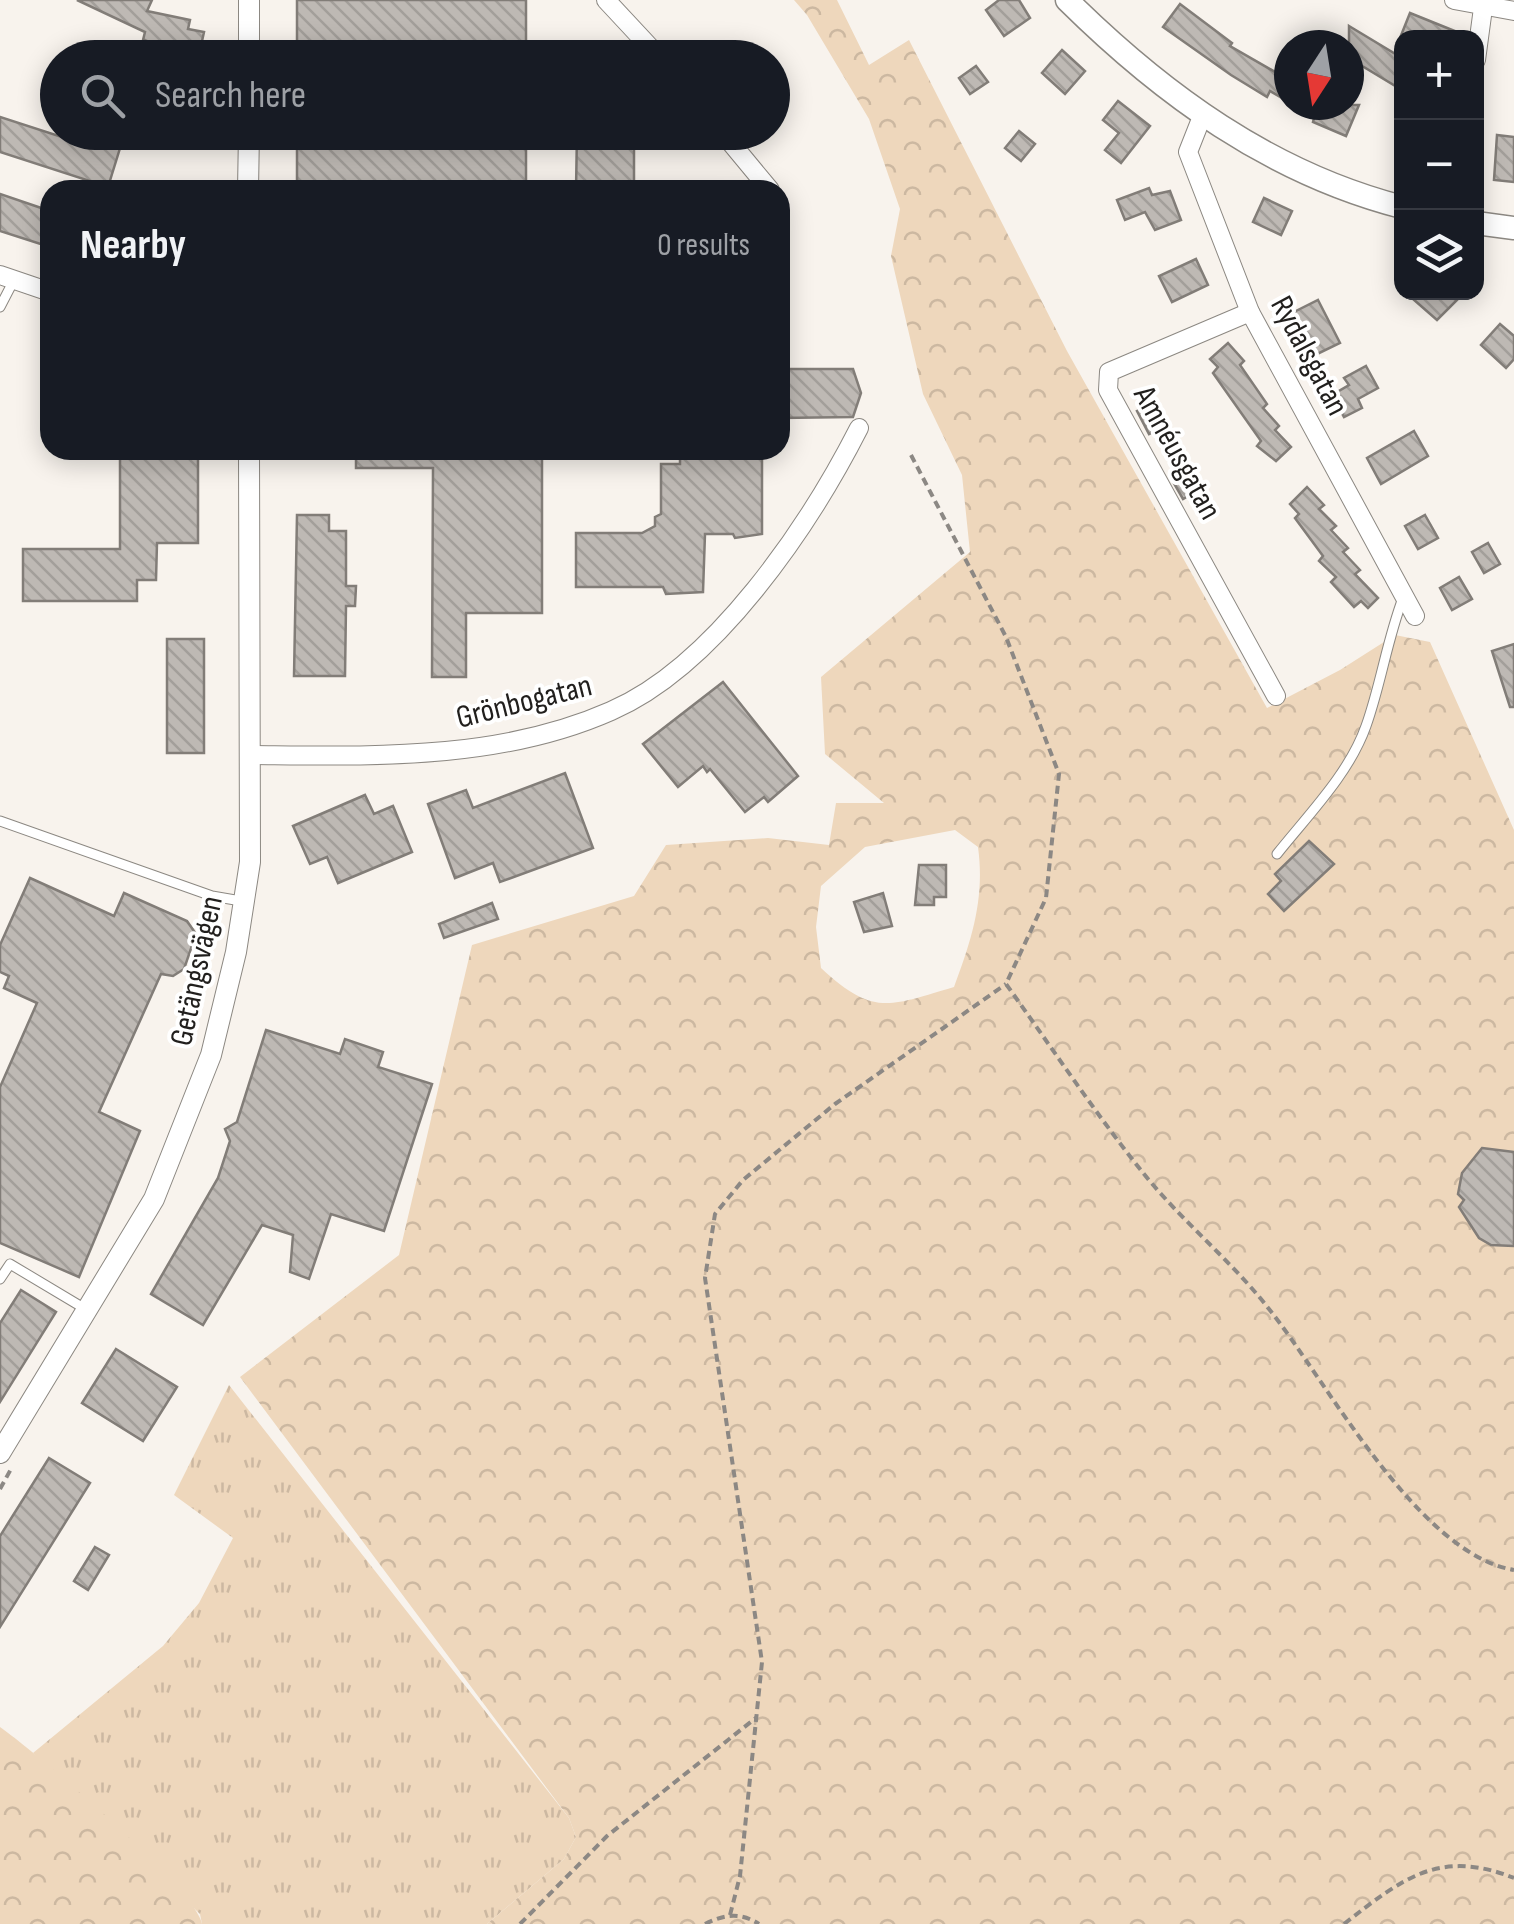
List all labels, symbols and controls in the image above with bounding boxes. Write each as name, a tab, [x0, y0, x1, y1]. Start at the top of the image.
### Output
north arrow	[1274, 30, 1364, 120]
map controls	[1394, 30, 1484, 300]
button: +	[1394, 30, 1484, 120]
search box	[40, 40, 790, 150]
icon: search	[75, 68, 130, 123]
text: Search here	[155, 73, 306, 118]
button: −	[1394, 120, 1484, 210]
button: layers	[1394, 210, 1484, 300]
text: Nearby	[80, 220, 186, 271]
text: 0 results	[657, 226, 750, 265]
street label: Rydalsgatan	[1261, 290, 1357, 422]
street label: Amnéusgatan	[1124, 379, 1230, 526]
street label: Grönbogatan	[452, 666, 596, 738]
street label: Getängsvägen	[162, 893, 232, 1049]

